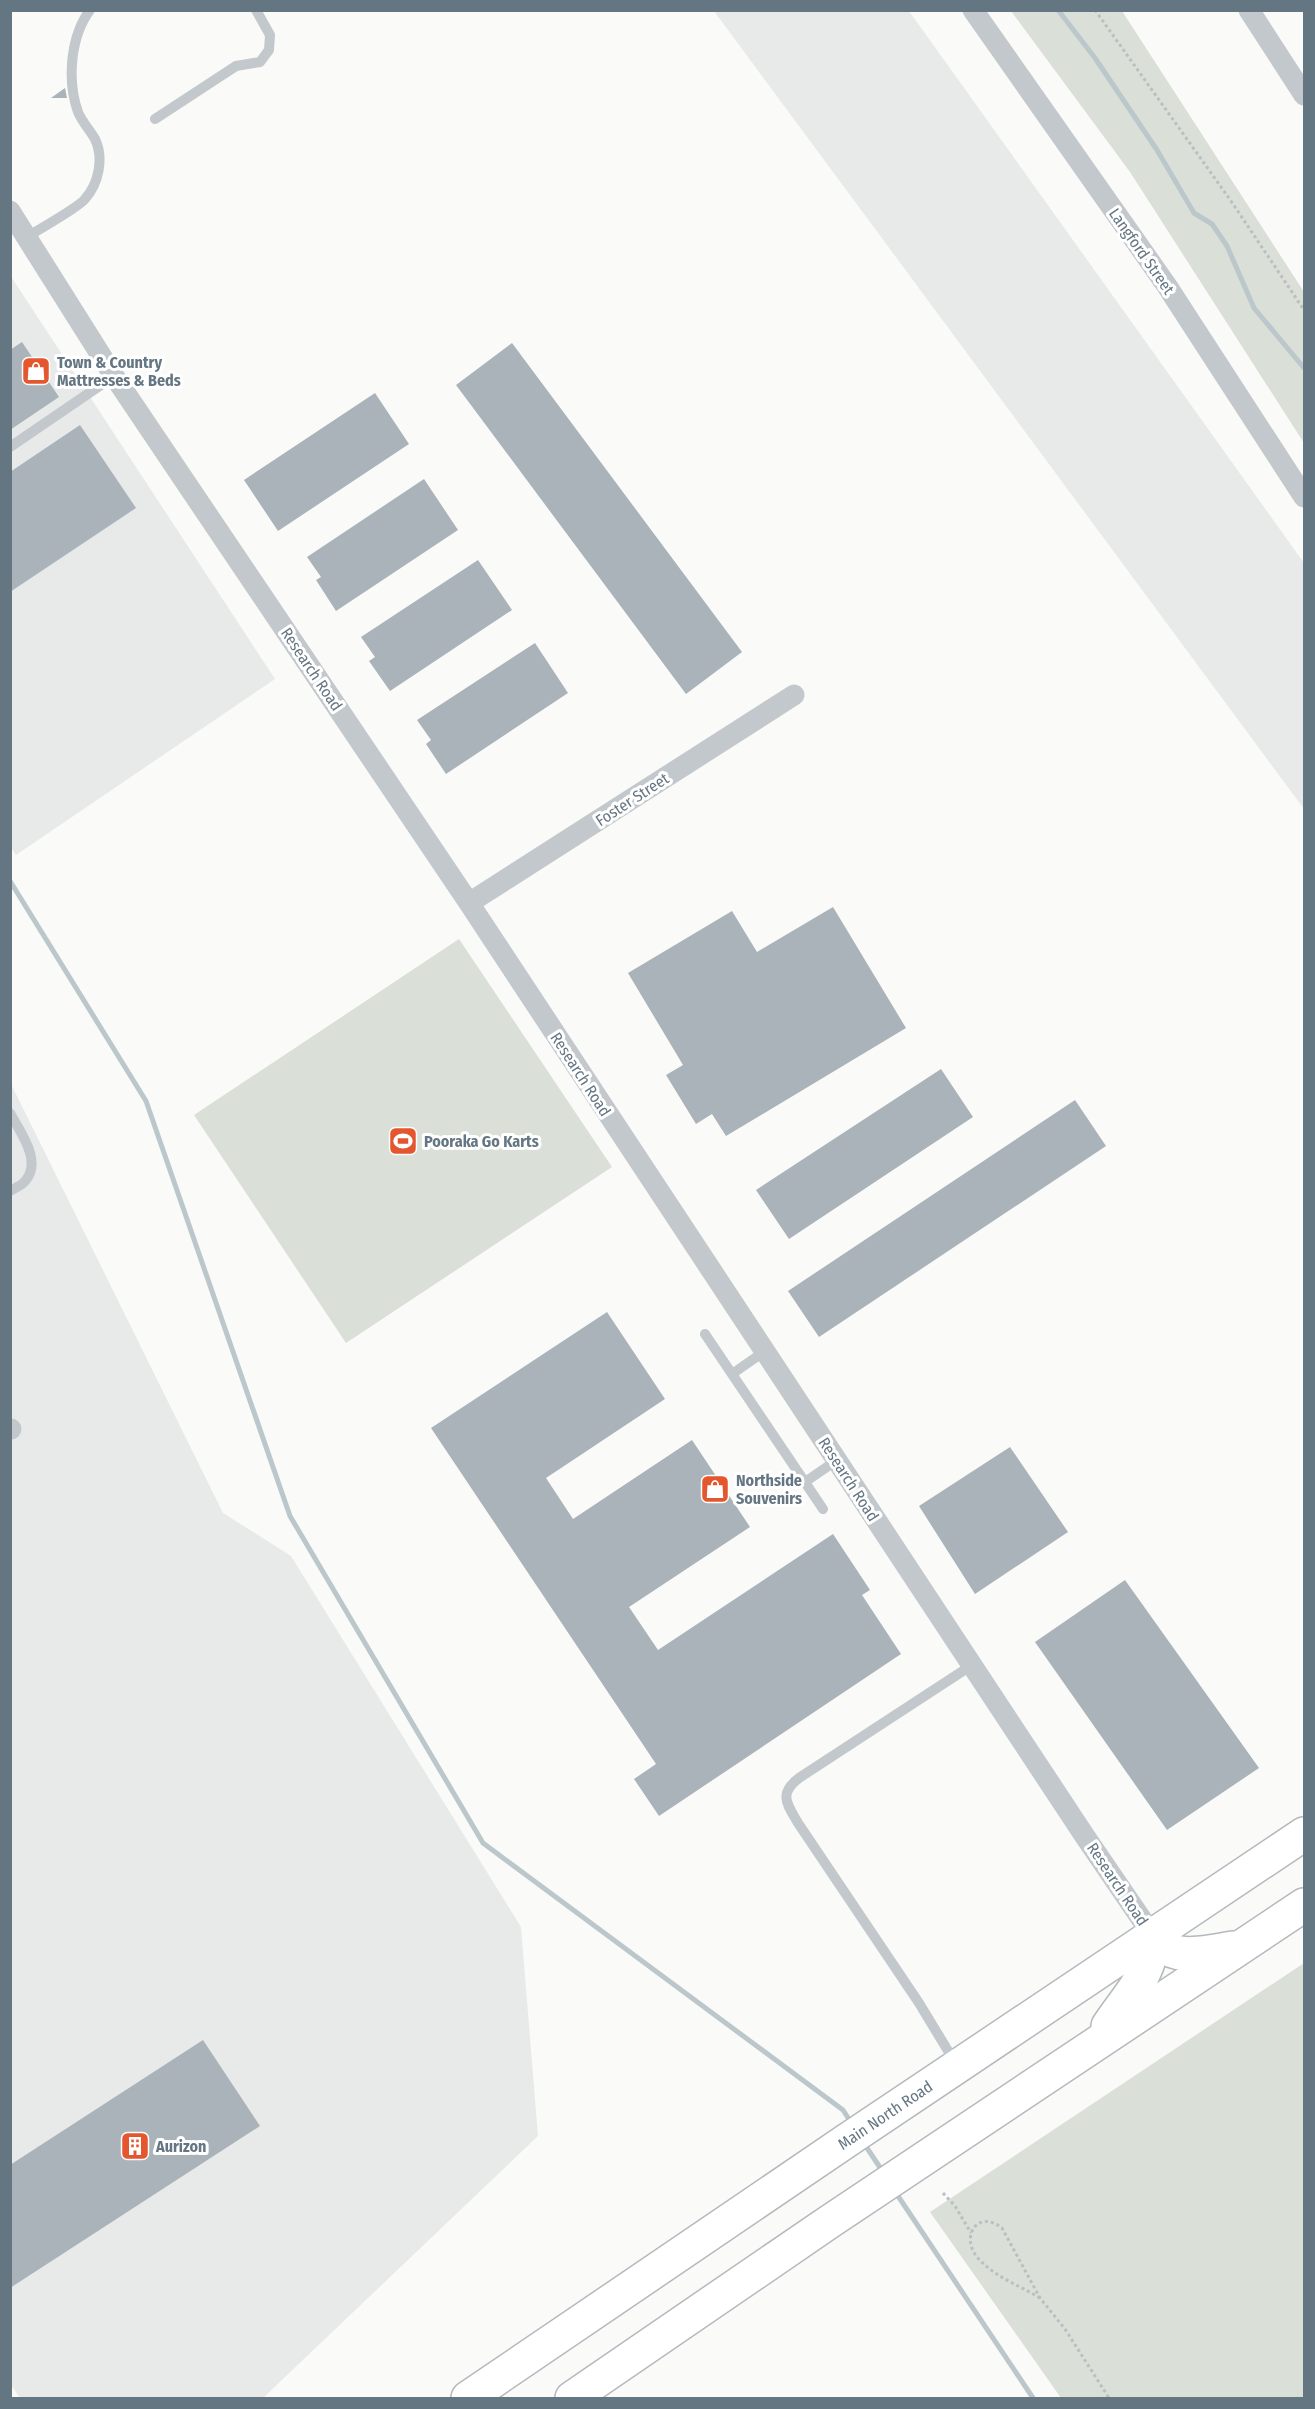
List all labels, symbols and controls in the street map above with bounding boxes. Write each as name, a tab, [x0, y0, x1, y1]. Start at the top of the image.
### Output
street label: Langford Street	[1105, 205, 1179, 299]
place label: Town & Country Mattresses & Beds	[57, 353, 181, 390]
shop icon: Town & Country Mattresses & Beds	[20, 355, 52, 387]
street label: Research Road	[277, 624, 346, 714]
street label: Foster Street	[592, 768, 673, 830]
street label: Research Road	[546, 1029, 615, 1120]
sports icon: Pooraka Go Karts	[387, 1125, 419, 1157]
place label: Pooraka Go Karts	[424, 1132, 539, 1151]
street label: Research Road	[814, 1434, 883, 1525]
place label: Northside Souvenirs	[736, 1471, 802, 1508]
shop icon: Northside Souvenirs	[699, 1473, 731, 1505]
street label: Research Road	[1083, 1839, 1152, 1929]
street label: Main North Road	[834, 2077, 936, 2154]
building icon: Aurizon	[119, 2130, 151, 2162]
place label: Aurizon	[155, 2137, 206, 2156]

